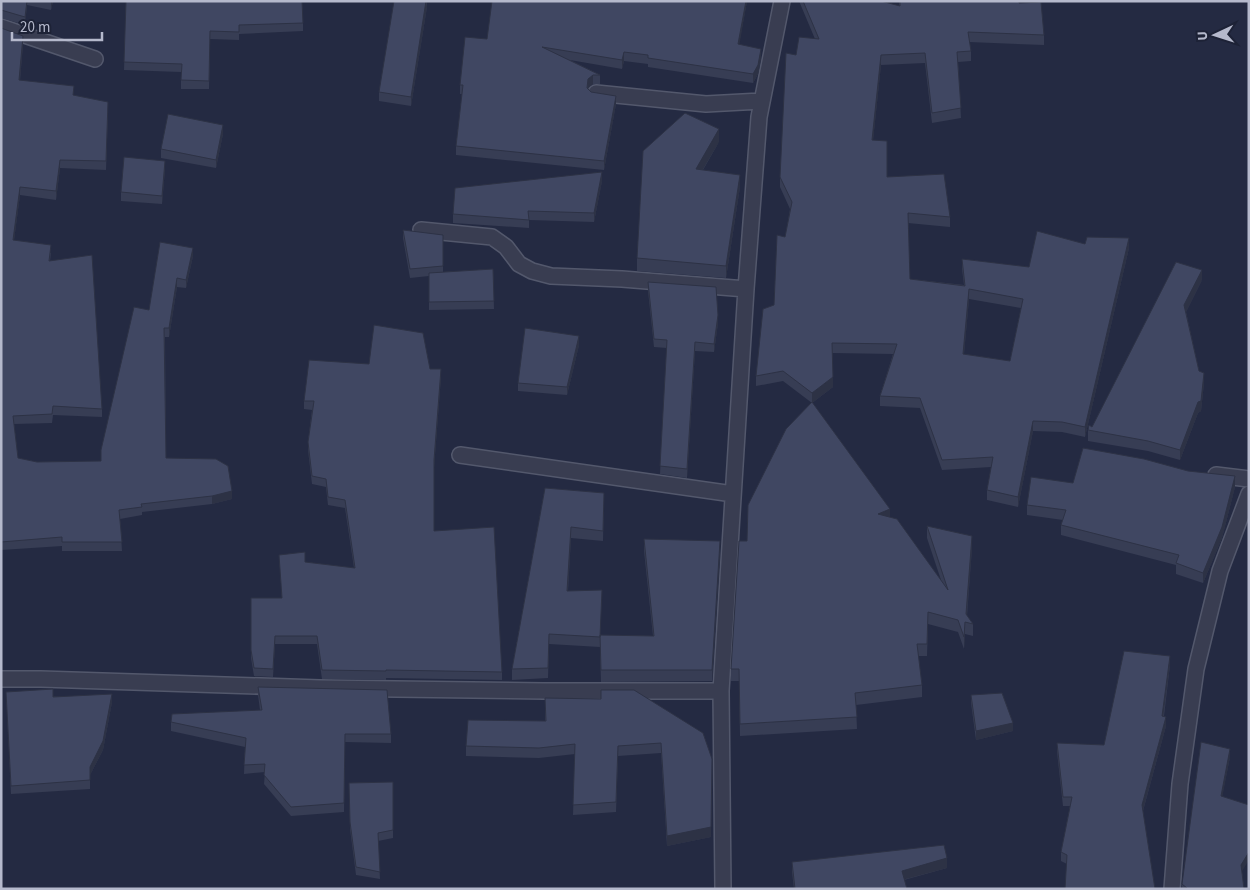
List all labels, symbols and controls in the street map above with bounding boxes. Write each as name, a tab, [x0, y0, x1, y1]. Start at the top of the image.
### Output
scale bar	[12, 10, 102, 42]
north arrow	[1190, 10, 1240, 60]
text: 20 m	[20, 17, 50, 38]
text: U	[1193, 30, 1213, 41]

